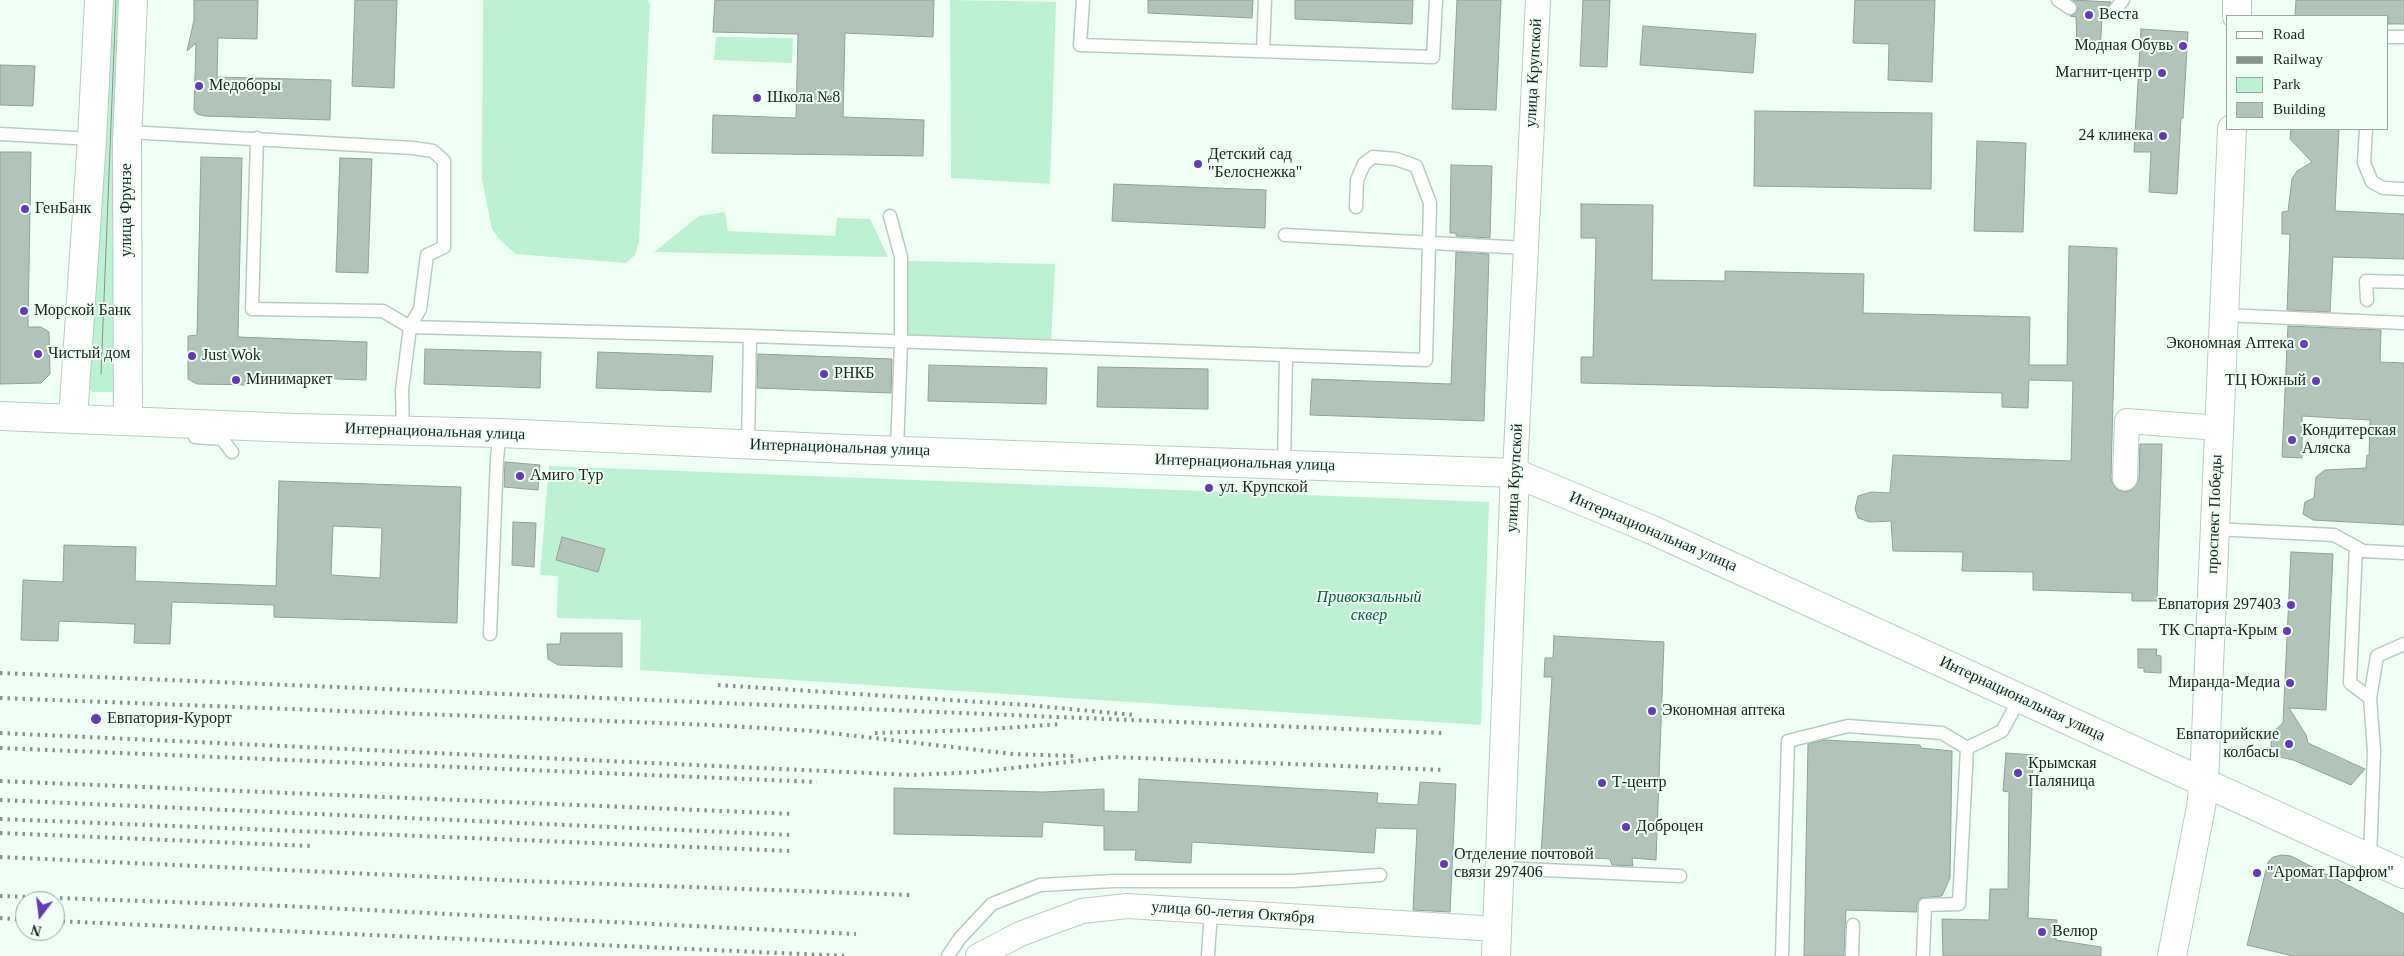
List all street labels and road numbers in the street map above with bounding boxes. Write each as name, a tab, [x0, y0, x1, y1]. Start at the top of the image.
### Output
street label: улица Крупской	[1522, 18, 1546, 128]
street label: улица Фрунзе	[117, 163, 137, 257]
street label: Интернациональная улица	[344, 419, 526, 445]
street label: улица Крупской	[1503, 423, 1527, 533]
street label: Интернациональная улица	[749, 435, 931, 461]
street label: Интернациональная улица	[1154, 450, 1336, 476]
street label: проспект Победы	[2203, 454, 2227, 574]
street label: Интернациональная улица	[1566, 488, 1740, 576]
street label: Интернациональная улица	[1936, 652, 2108, 746]
street label: улица 60-летия Октября	[1151, 898, 1315, 928]

